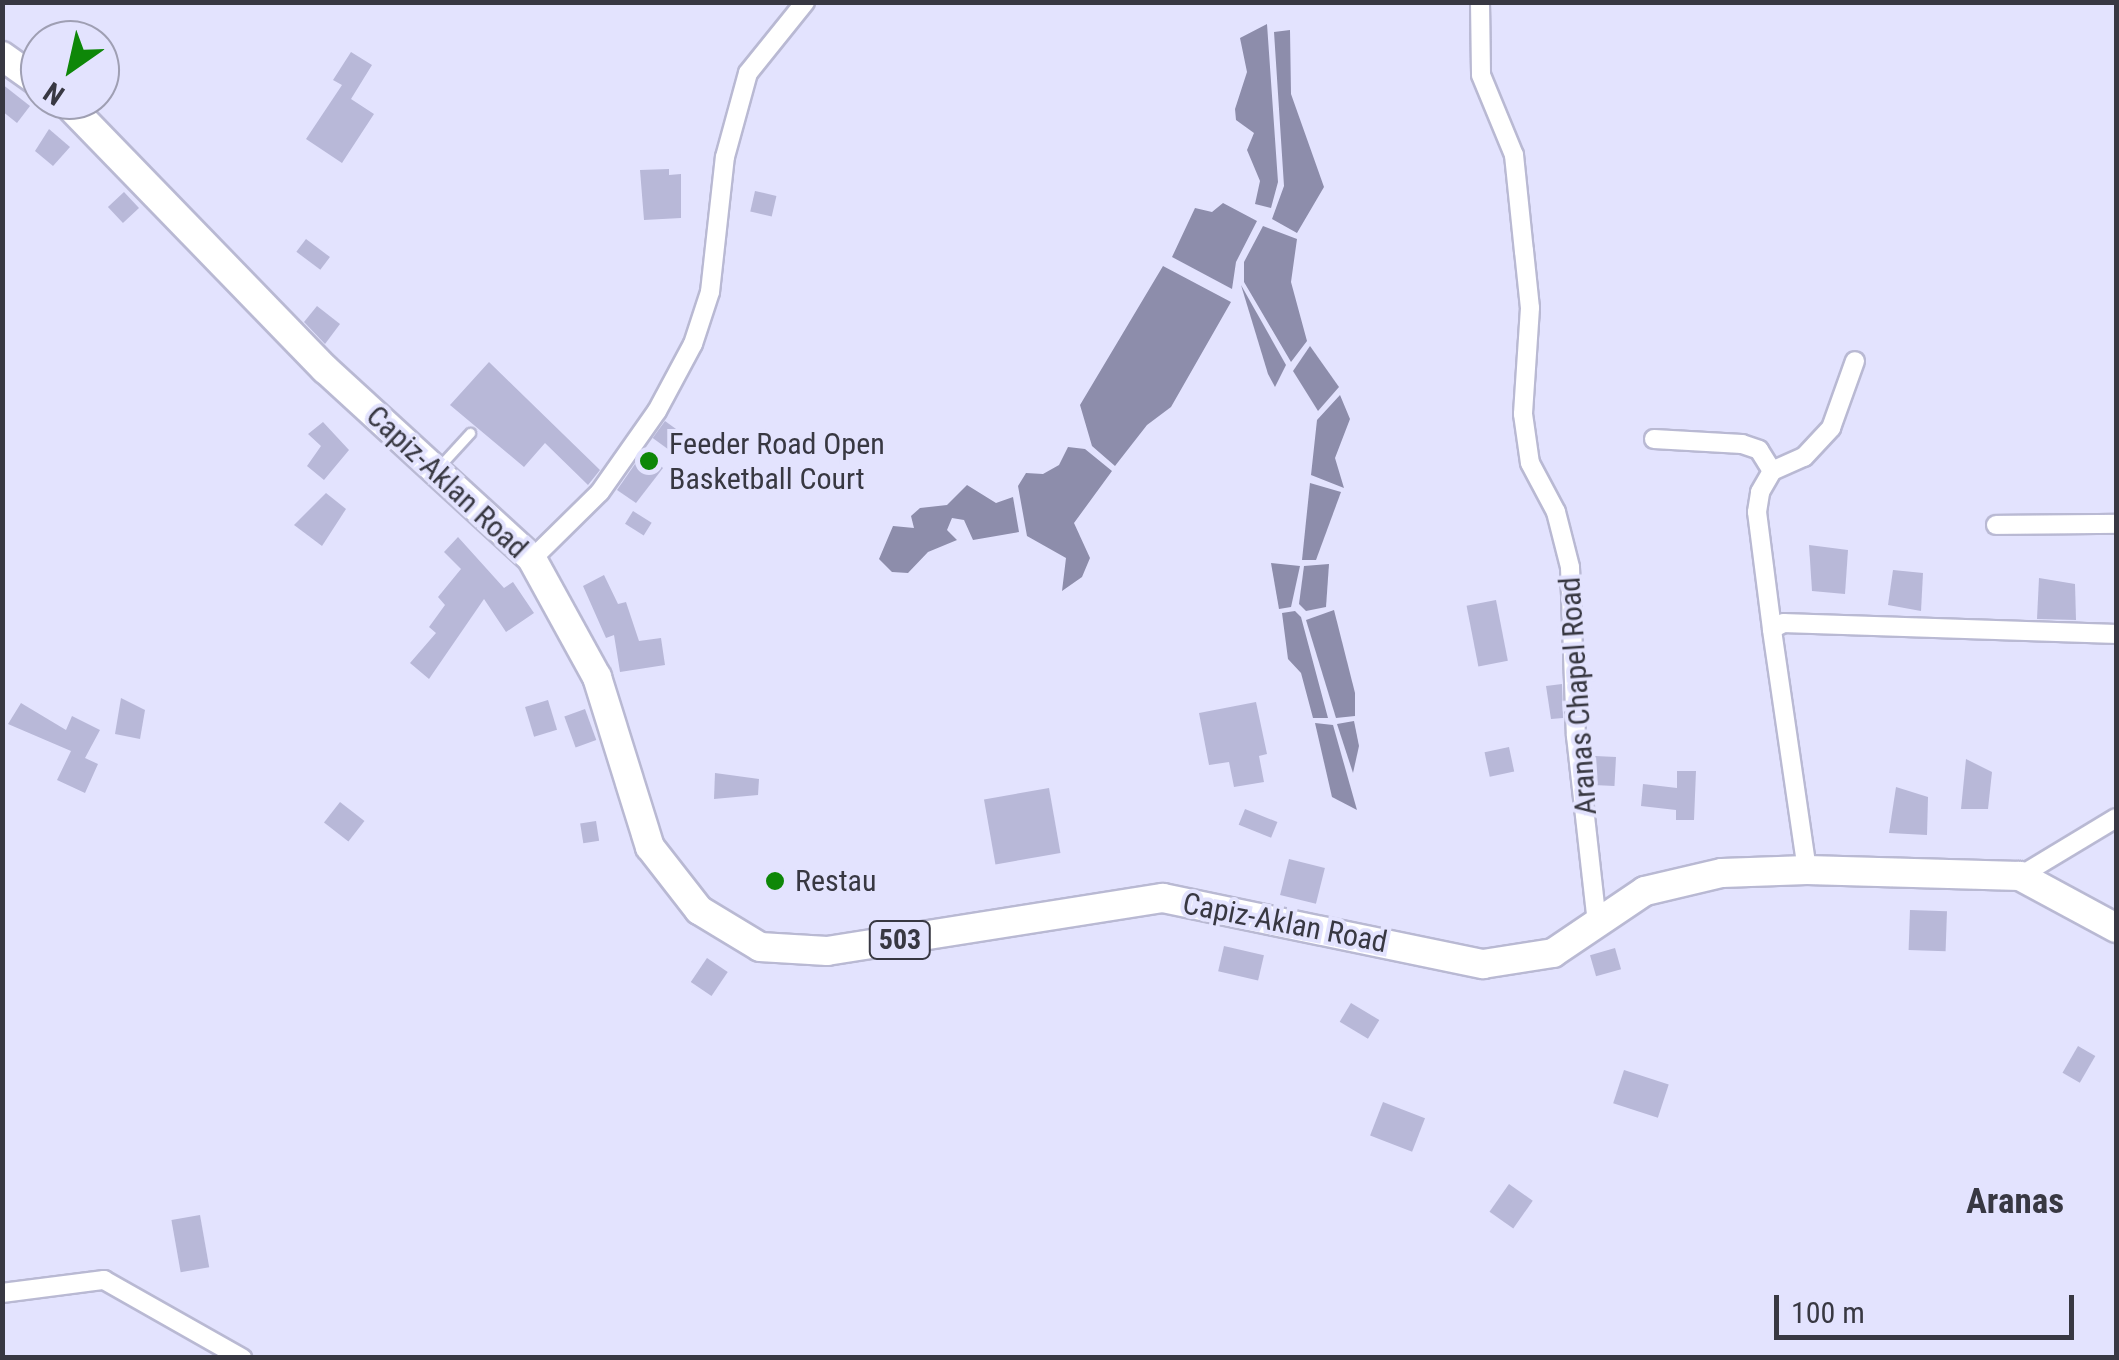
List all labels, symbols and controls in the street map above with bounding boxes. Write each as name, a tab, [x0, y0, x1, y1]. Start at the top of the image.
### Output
north arrow	[20, 20, 120, 120]
text: N	[38, 75, 70, 112]
street label: Capiz-Aklan Road	[359, 398, 535, 566]
place label: Feeder Road Open Basketball Court	[669, 426, 885, 496]
marker: Feeder Road Open Basketball Court	[638, 450, 660, 472]
street label: Aranas Chapel Road	[1552, 576, 1604, 816]
place label: Restau	[795, 863, 876, 899]
marker: Restau	[764, 870, 786, 892]
street label: Capiz-Aklan Road	[1180, 886, 1390, 960]
road number: 503	[868, 917, 932, 963]
district label: Aranas	[1966, 1181, 2064, 1223]
scale bar	[1779, 1275, 2079, 1337]
text: 100 m	[1791, 1295, 1865, 1330]

